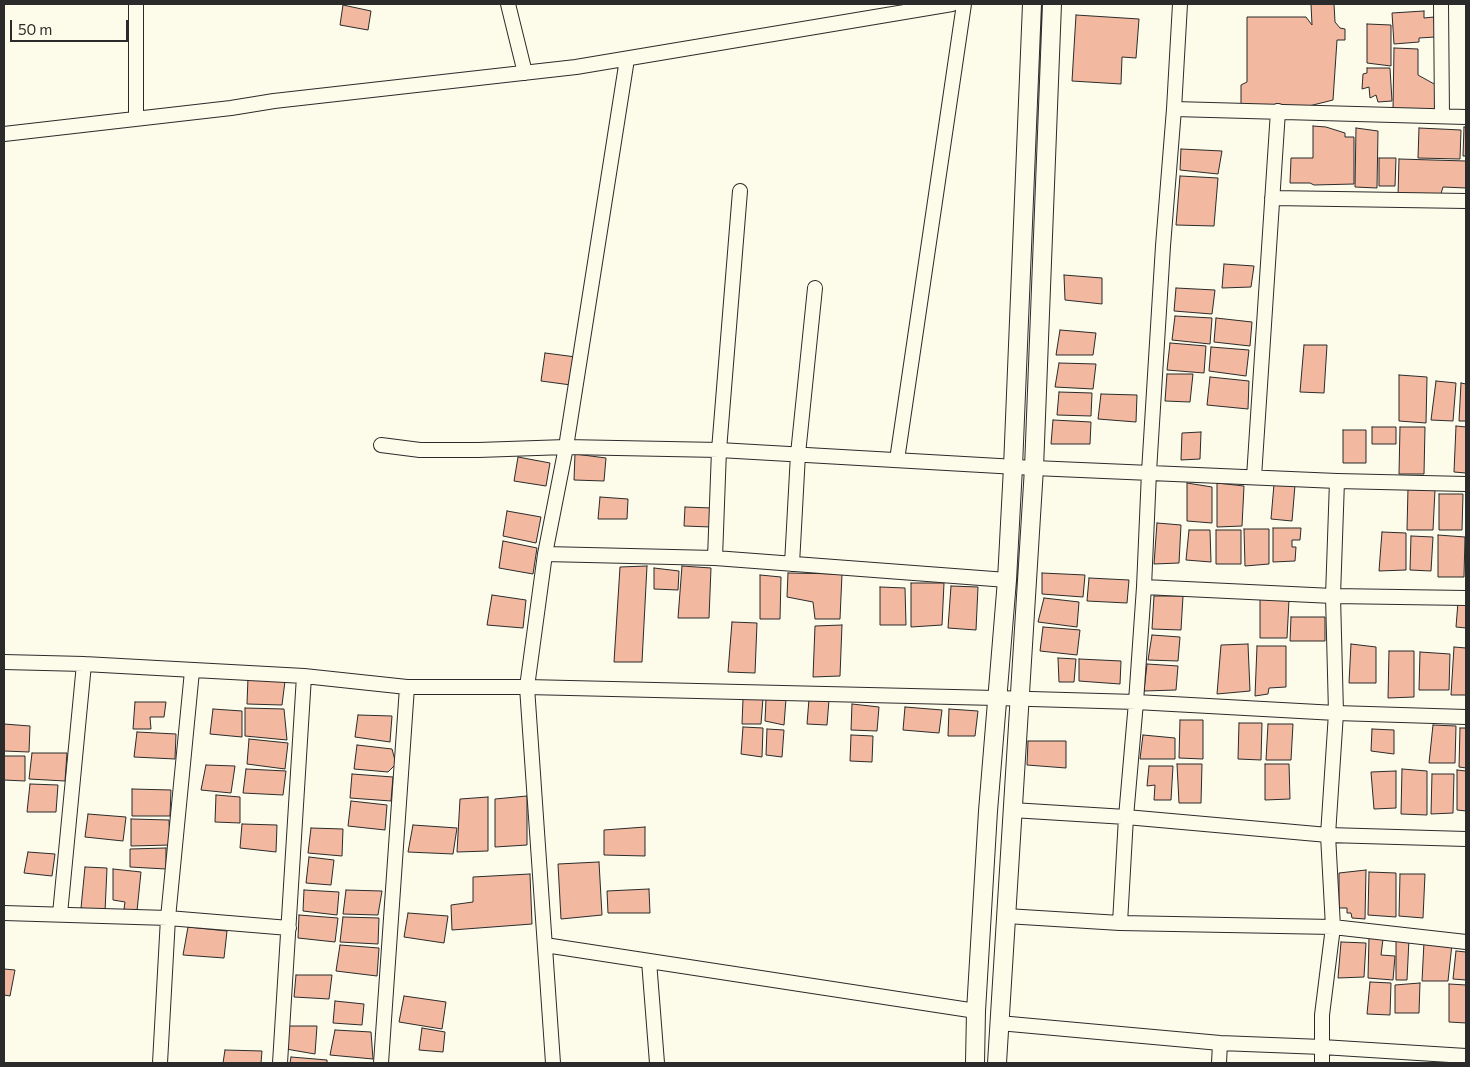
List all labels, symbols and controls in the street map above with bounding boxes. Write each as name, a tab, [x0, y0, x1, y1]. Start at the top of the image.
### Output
scale bar	[12, 10, 130, 42]
text: 50 m	[18, 20, 52, 38]

